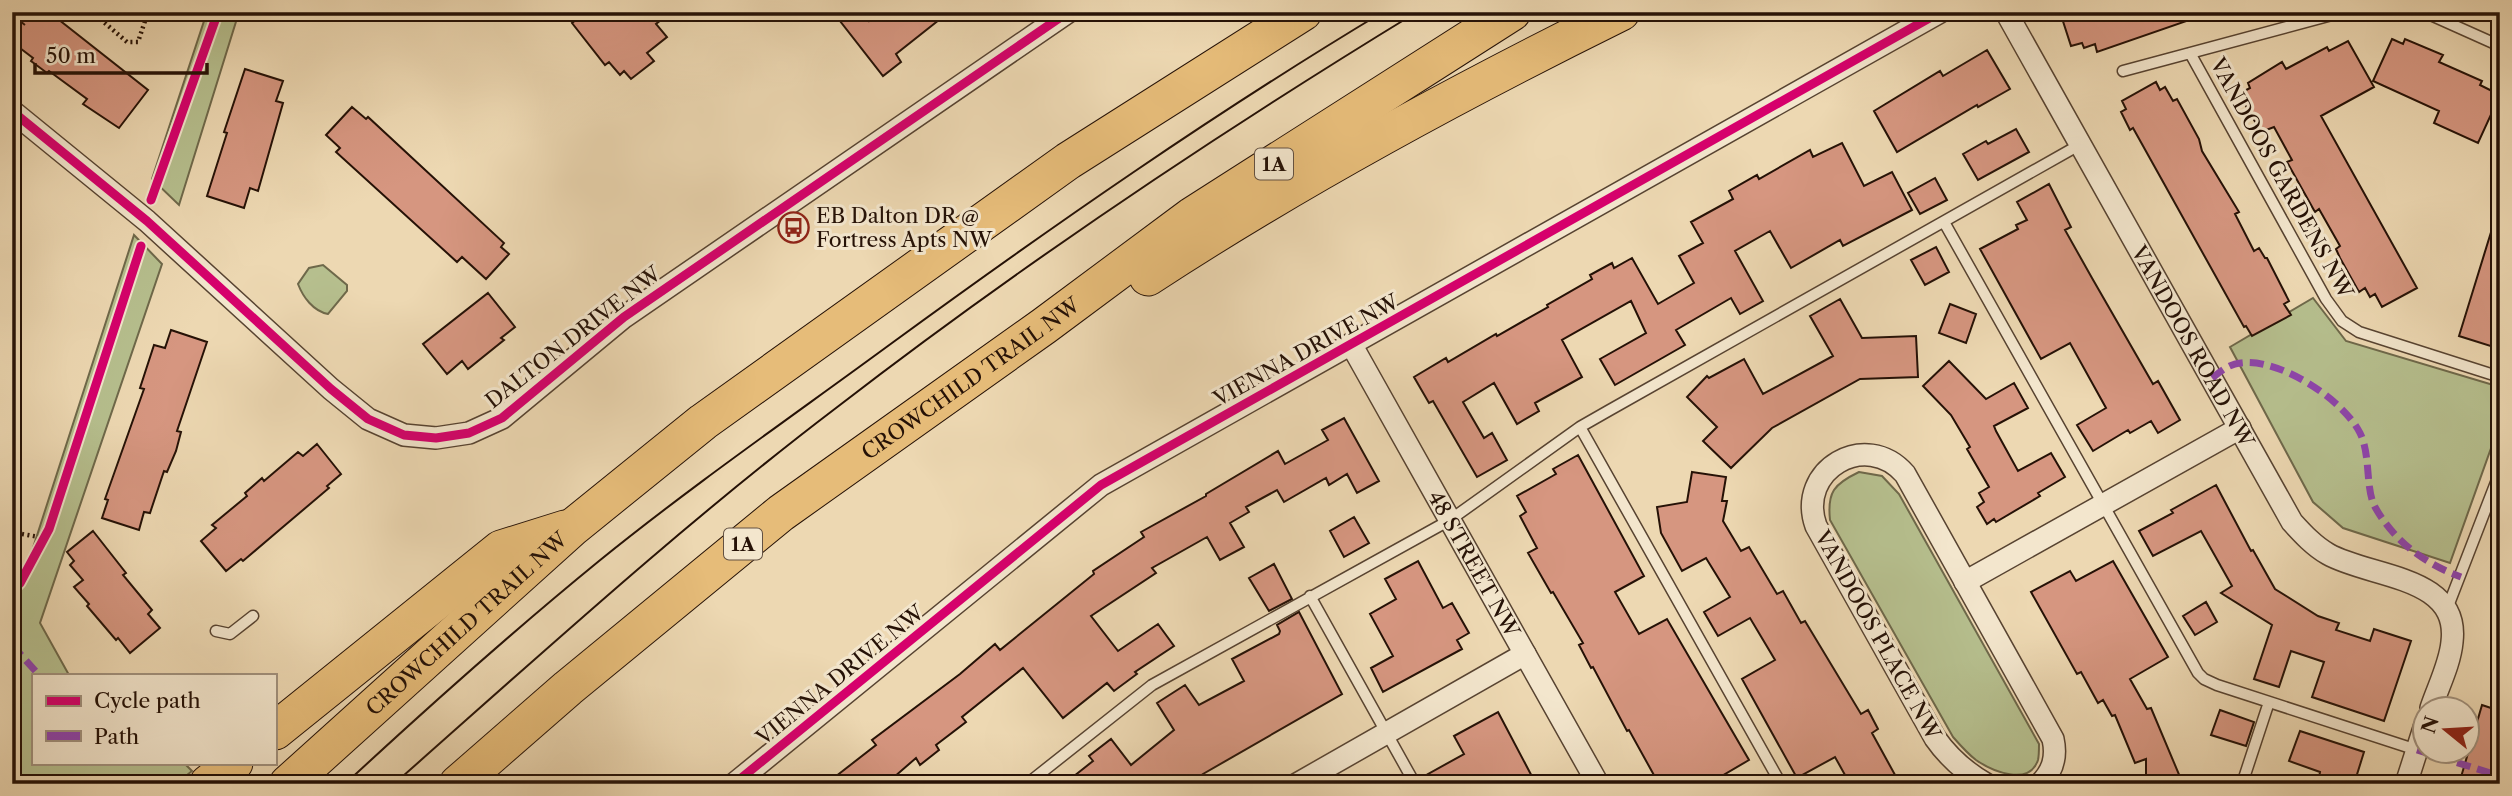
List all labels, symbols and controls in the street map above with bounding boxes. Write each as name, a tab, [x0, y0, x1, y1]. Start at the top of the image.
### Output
scale bar	[35, 32, 206, 76]
text: 50 m	[46, 43, 96, 68]
street label: VANDOOS GARDENS NW	[2205, 52, 2359, 304]
road number: 1A	[1255, 148, 1293, 180]
place label: EB Dalton DR @ Fortress Apts NW	[816, 203, 993, 252]
bus stop icon: EB Dalton DR @ Fortress Apts NW	[776, 210, 810, 244]
street label: VANDOOS ROAD NW	[2126, 240, 2260, 452]
street label: DALTON DRIVE NW	[481, 260, 666, 413]
street label: VIENNA DRIVE NW	[1208, 288, 1404, 412]
street label: CROWCHILD TRAIL NW	[856, 291, 1085, 465]
street label: 48 STREET NW	[1423, 486, 1526, 642]
street label: VANDOOS PLACE NW	[1809, 525, 1947, 745]
street label: CROWCHILD TRAIL NW	[361, 526, 573, 720]
road number: 1A	[724, 528, 762, 559]
street label: VIENNA DRIVE NW	[751, 599, 930, 751]
legend	[32, 674, 276, 764]
text: Cycle path	[94, 688, 201, 713]
north arrow	[2410, 694, 2480, 764]
text: N	[2417, 713, 2444, 736]
text: Path	[94, 724, 139, 749]

